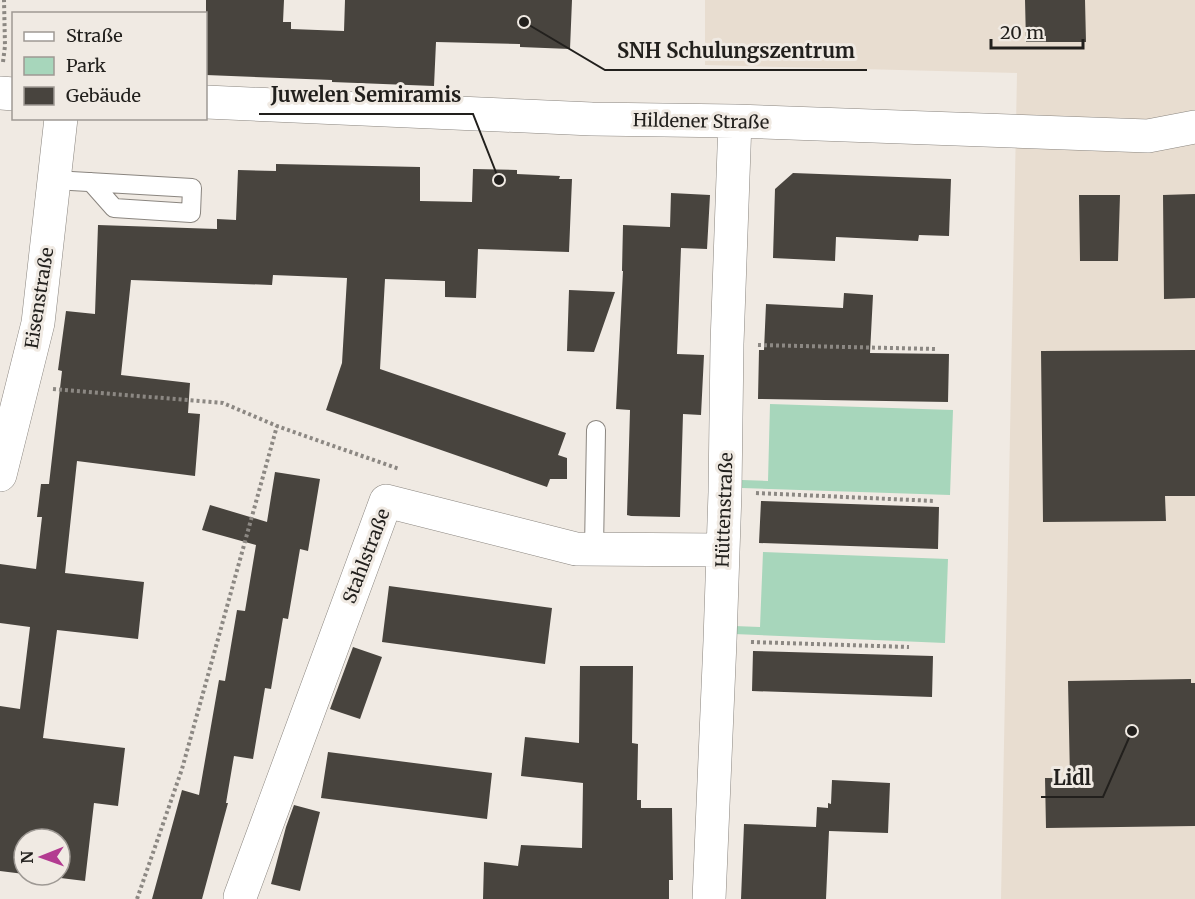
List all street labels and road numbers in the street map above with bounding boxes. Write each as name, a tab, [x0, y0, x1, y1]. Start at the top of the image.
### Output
street label: Hildener Straße	[633, 108, 769, 134]
street label: Eisenstraße	[20, 246, 58, 350]
street label: Hüttenstraße	[710, 452, 738, 568]
street label: Stahlstraße	[337, 505, 395, 607]

